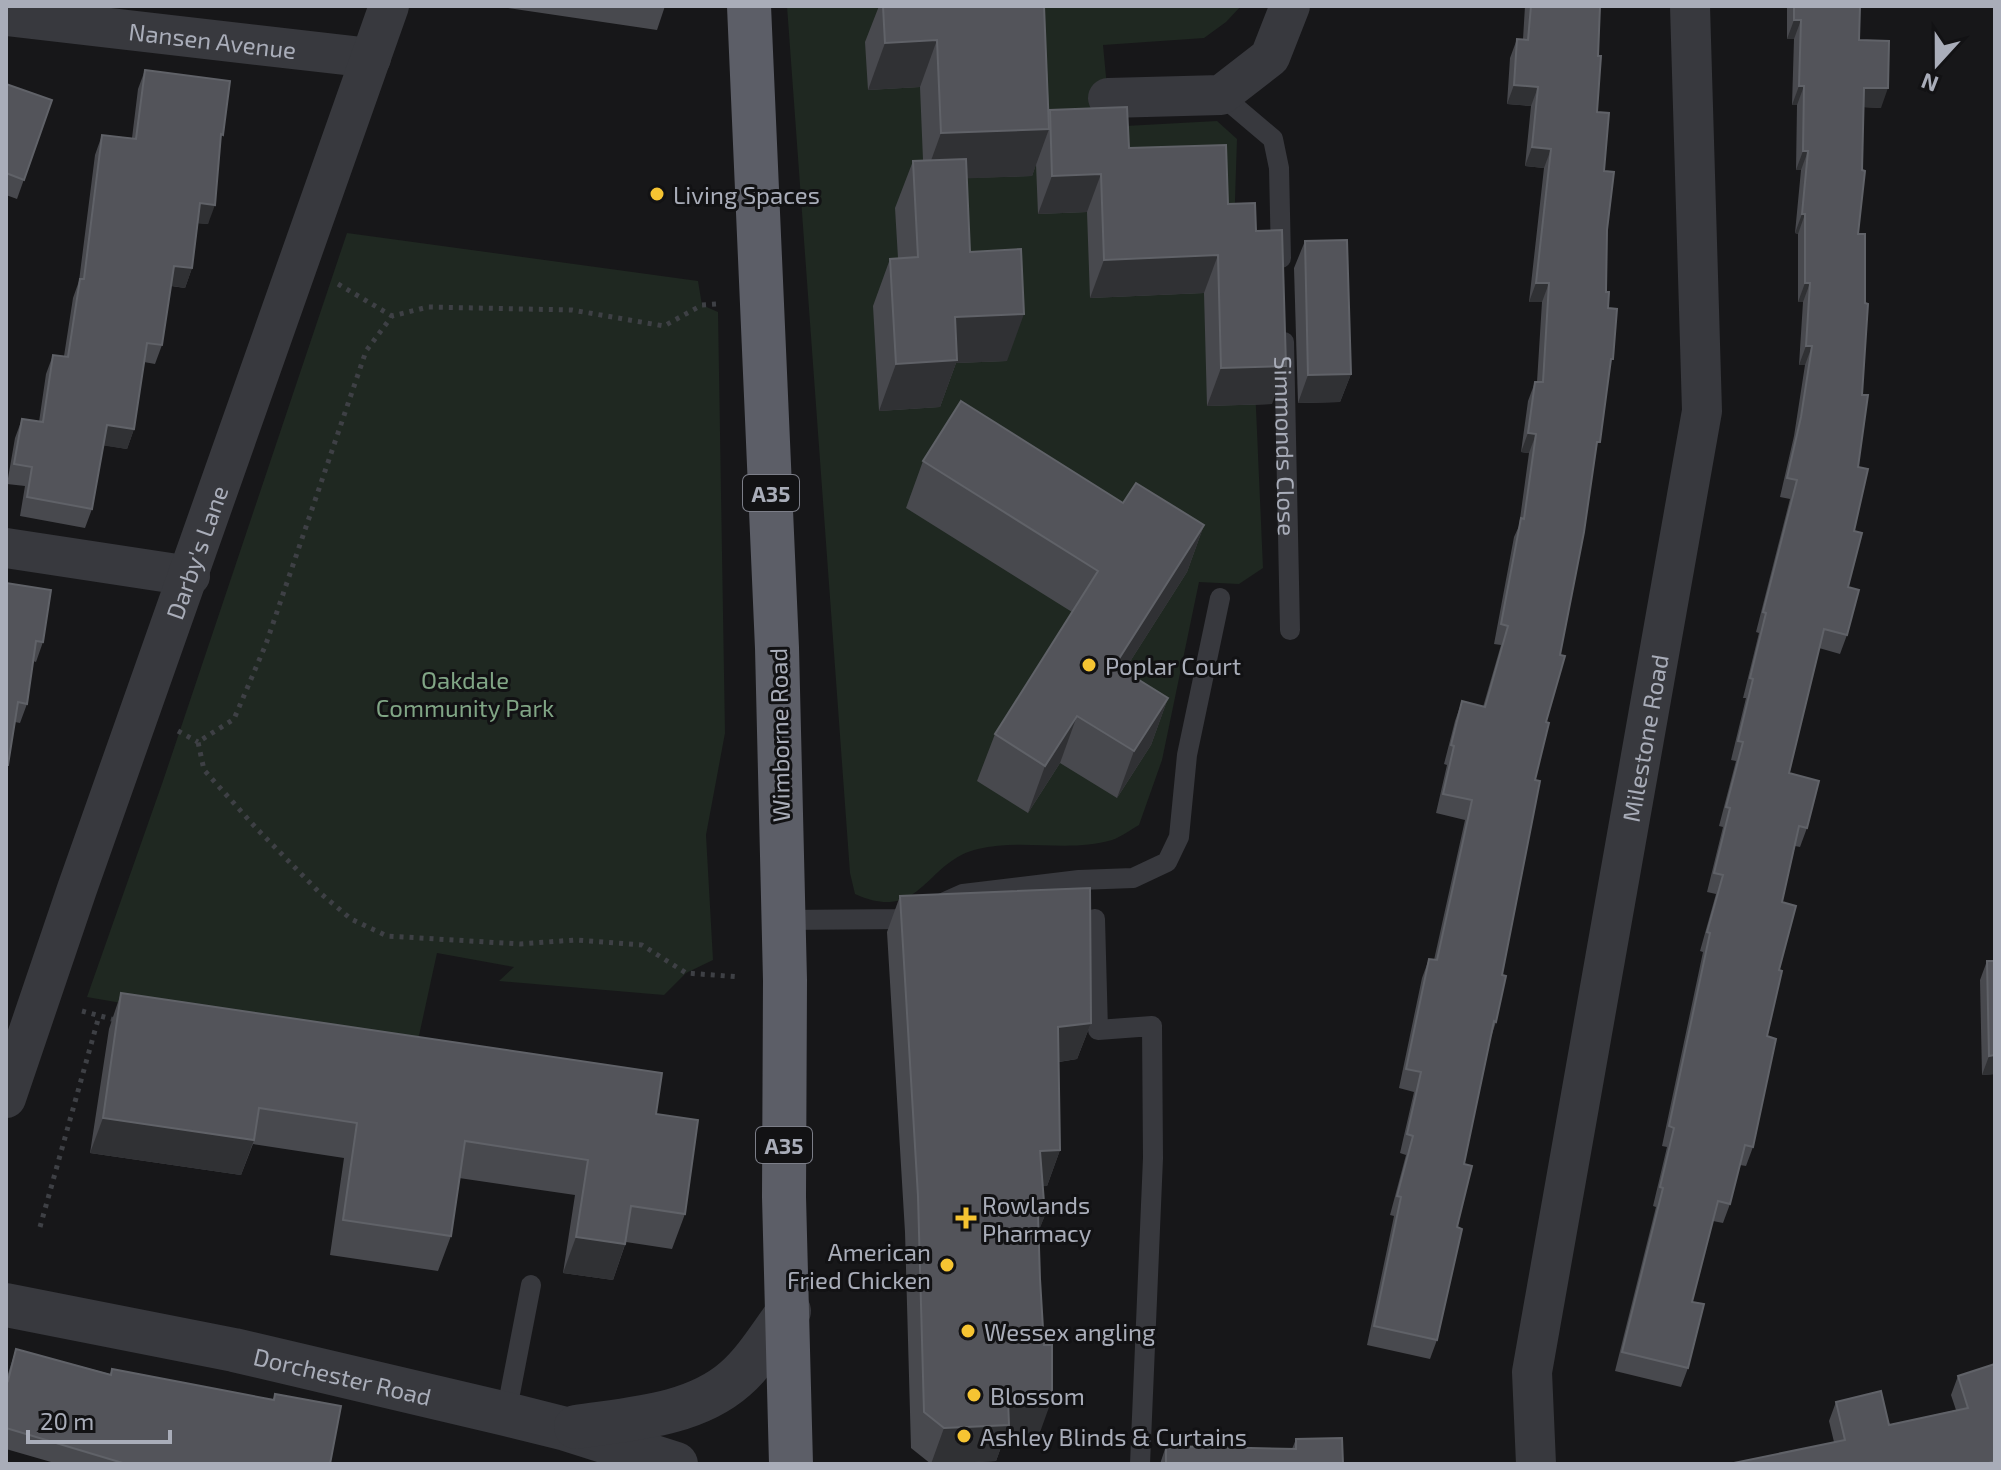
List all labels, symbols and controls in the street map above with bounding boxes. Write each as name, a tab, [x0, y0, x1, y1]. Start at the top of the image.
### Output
street label: Nansen Avenue	[127, 16, 298, 64]
north arrow	[1897, 24, 1977, 104]
text: N	[1917, 69, 1942, 99]
place label: Living Spaces	[673, 180, 820, 209]
marker: Living Spaces	[648, 185, 666, 203]
street label: Simmonds Close	[1270, 356, 1303, 536]
road number: A35	[743, 475, 799, 511]
street label: Darby's Lane	[159, 481, 233, 623]
street label: Wimborne Road	[763, 648, 795, 822]
place label: Poplar Court	[1105, 651, 1241, 680]
street label: Milestone Road	[1615, 652, 1673, 824]
marker: Poplar Court	[1080, 656, 1098, 674]
park label: Oakdale Community Park	[376, 665, 554, 722]
road number: A35	[756, 1127, 812, 1163]
place label: Rowlands Pharmacy	[982, 1190, 1092, 1247]
marker: Rowlands Pharmacy	[957, 1209, 975, 1227]
place label: American Fried Chicken	[787, 1237, 931, 1294]
marker: American Fried Chicken	[938, 1256, 956, 1274]
place label: Wessex angling	[984, 1317, 1155, 1346]
marker: Wessex angling	[959, 1322, 977, 1340]
street label: Dorchester Road	[251, 1341, 434, 1410]
place label: Blossom	[990, 1381, 1085, 1410]
marker: Blossom	[965, 1386, 983, 1404]
scale bar	[28, 1394, 170, 1444]
text: 20 m	[40, 1406, 94, 1435]
place label: Ashley Blinds & Curtains	[980, 1422, 1247, 1451]
marker: Ashley Blinds & Curtains	[955, 1427, 973, 1445]

